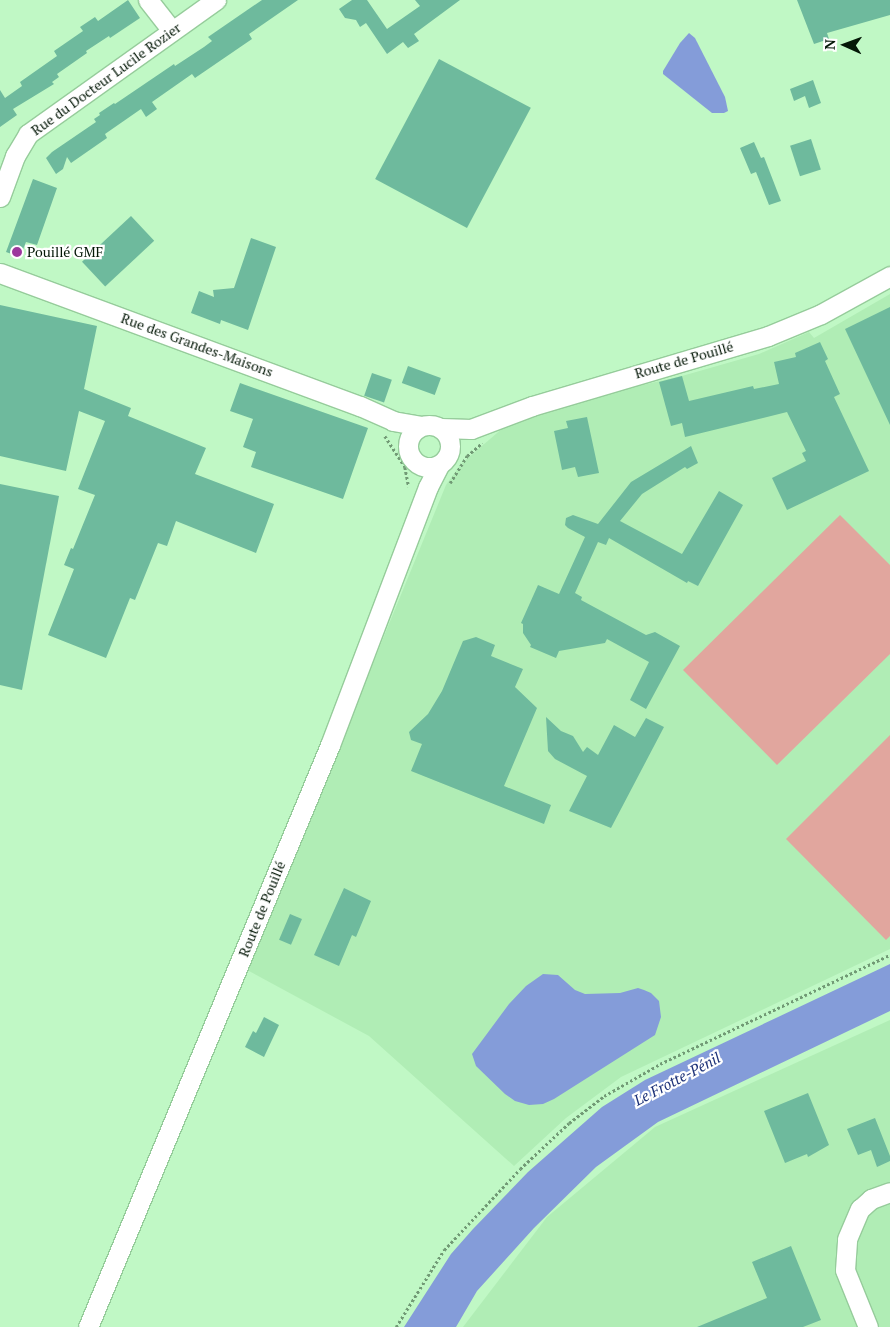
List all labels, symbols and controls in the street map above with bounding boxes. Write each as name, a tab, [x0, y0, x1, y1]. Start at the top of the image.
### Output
street label: Rue du Docteur Lucile Rozier	[28, 19, 184, 139]
north arrow	[820, 20, 870, 70]
text: N	[820, 39, 839, 50]
place label: Pouillé GMF	[27, 244, 103, 260]
marker: Pouillé GMF	[11, 246, 23, 258]
street label: Rue des Grandes-Maisons	[119, 310, 275, 380]
street label: Route de Pouillé	[633, 338, 735, 382]
street label: Route de Pouillé	[235, 859, 289, 959]
water label: Le Frotte-Pénil	[631, 1049, 723, 1109]

